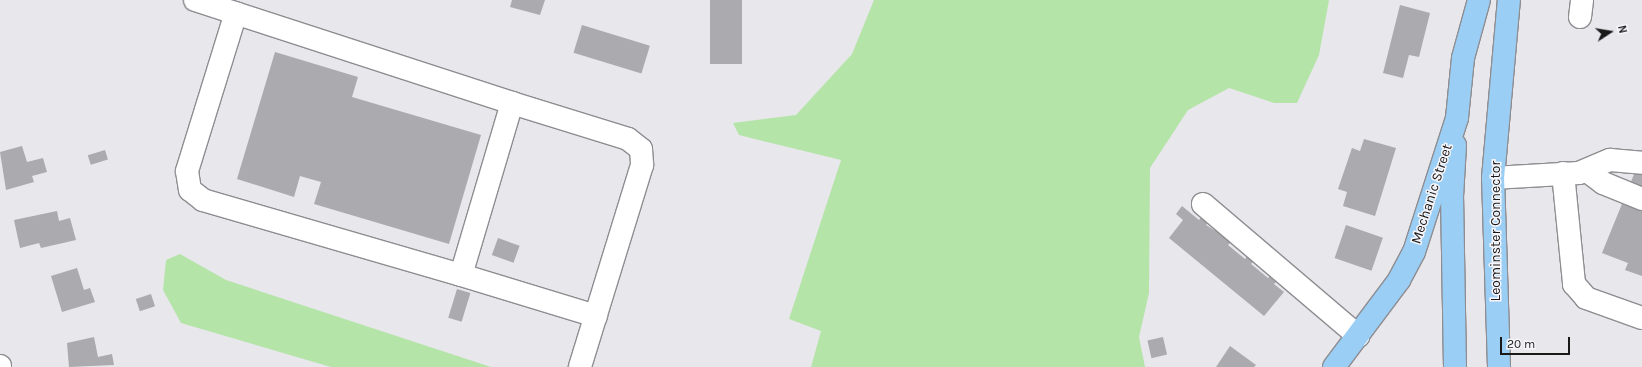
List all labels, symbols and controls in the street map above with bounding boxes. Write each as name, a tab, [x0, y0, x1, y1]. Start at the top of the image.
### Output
north arrow	[1590, 12, 1630, 52]
text: N	[1615, 24, 1629, 35]
street label: Mechanic Street	[1408, 142, 1456, 246]
street label: Leominster Connector	[1488, 161, 1504, 301]
scale bar	[1502, 329, 1572, 355]
text: 20 m	[1507, 337, 1535, 351]

